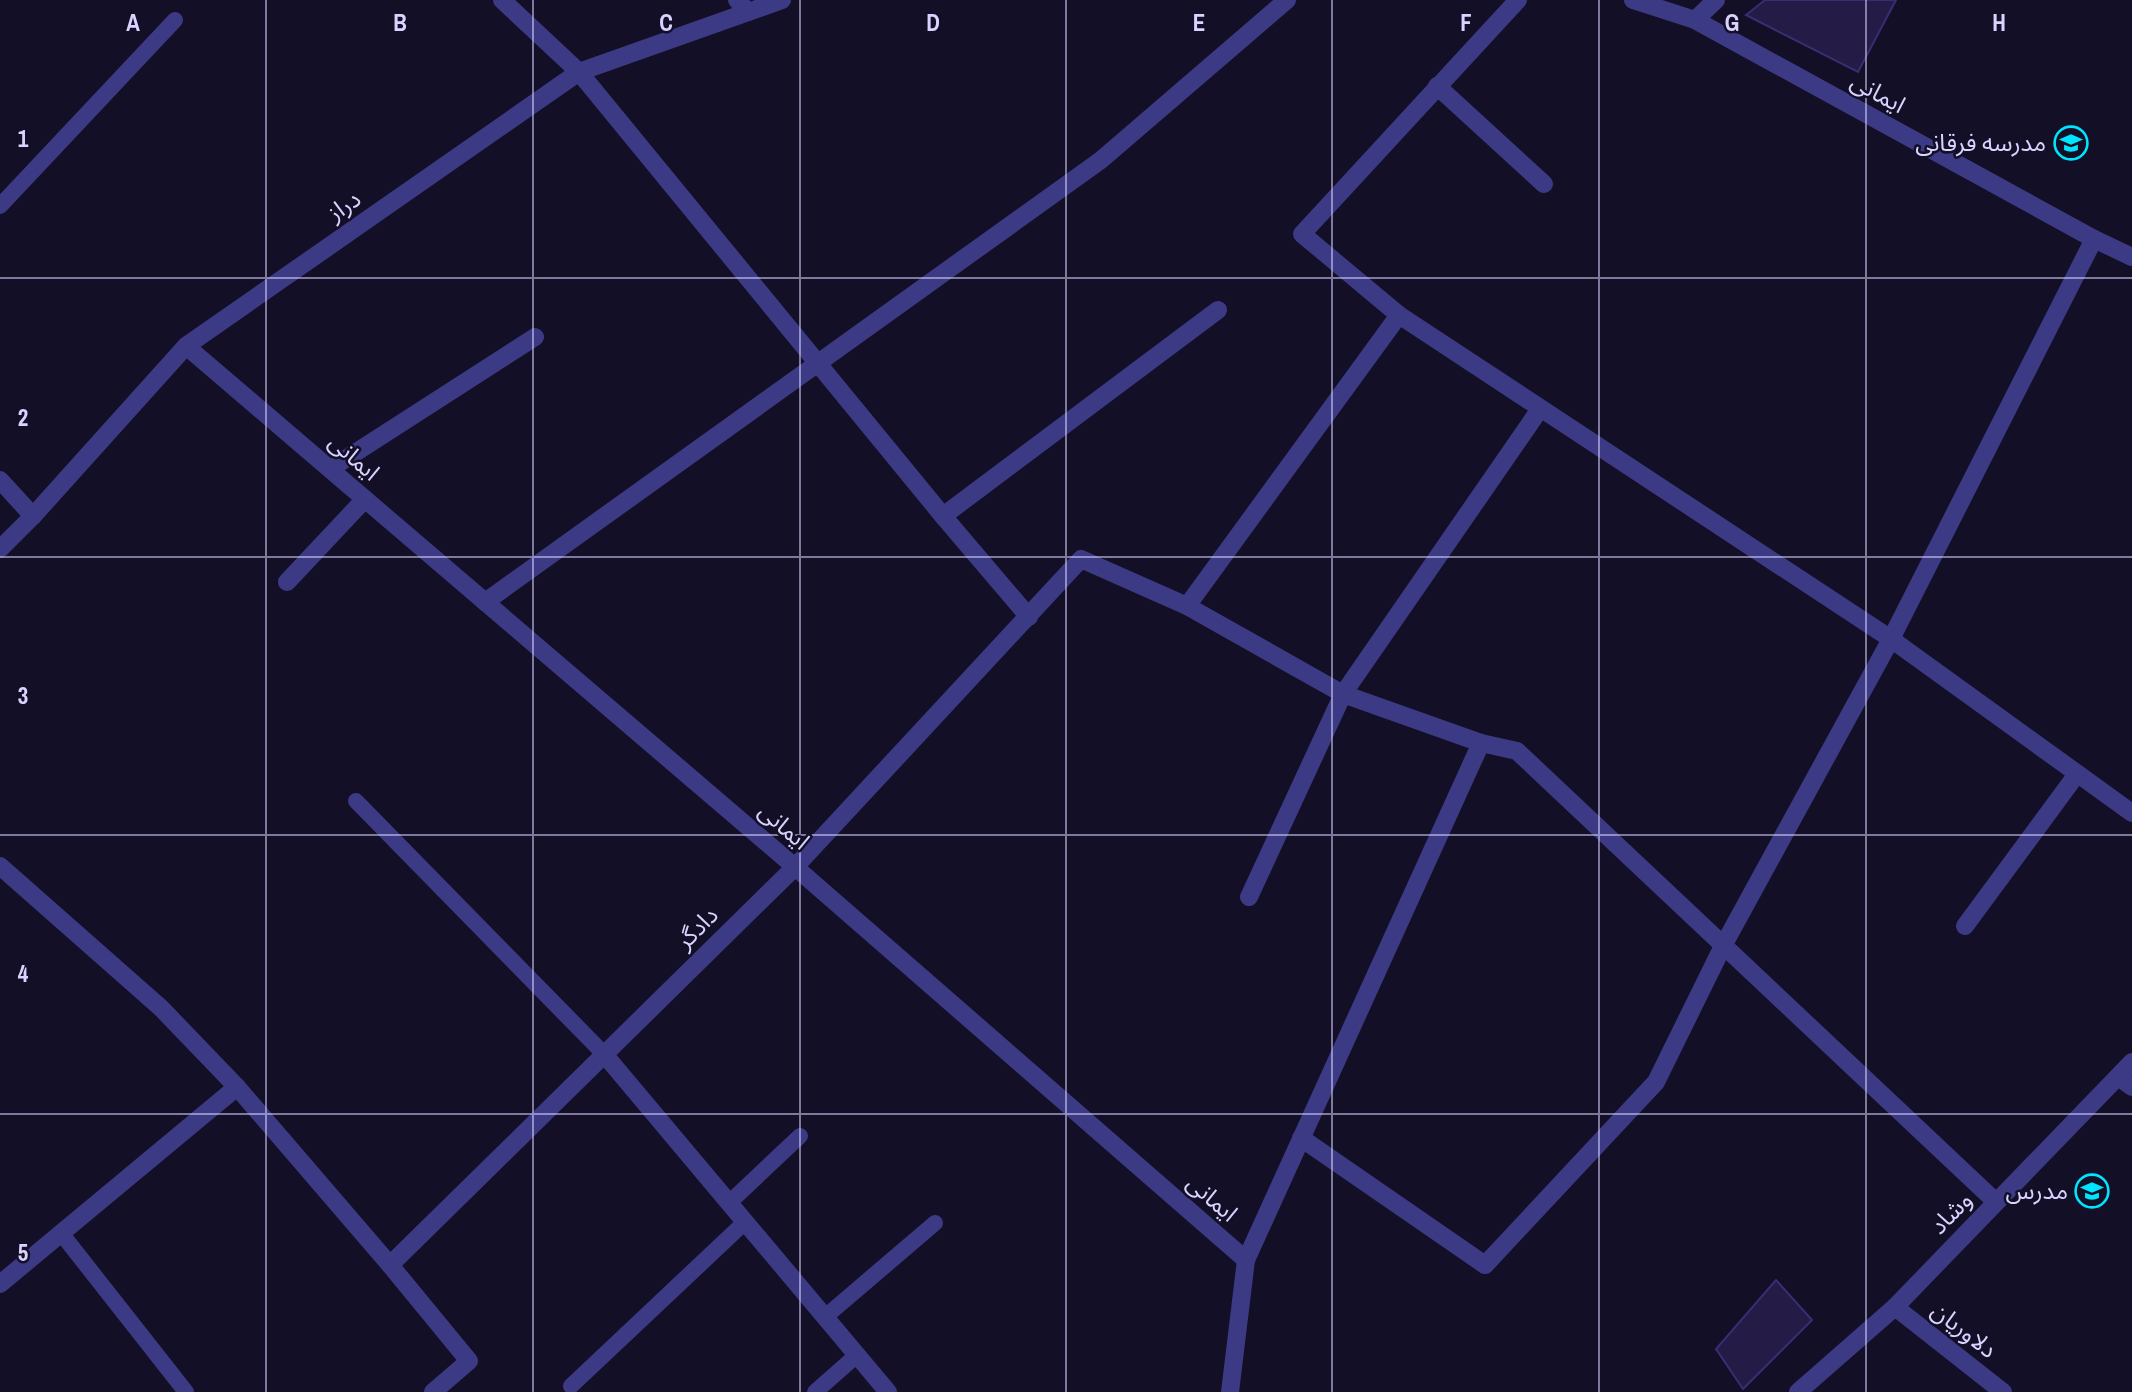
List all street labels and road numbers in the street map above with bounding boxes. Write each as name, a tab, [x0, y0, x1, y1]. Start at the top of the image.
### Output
street label: ایمانی	[1845, 64, 1912, 120]
street label: دراز	[319, 182, 367, 229]
street label: ایمانی	[322, 425, 387, 487]
street label: ایمانی	[752, 794, 817, 856]
street label: دادگر	[667, 899, 725, 956]
street label: ایمانی	[1180, 1166, 1245, 1228]
street label: وشاد	[1922, 1184, 1978, 1241]
street label: دلاوریان	[1925, 1294, 2004, 1365]

